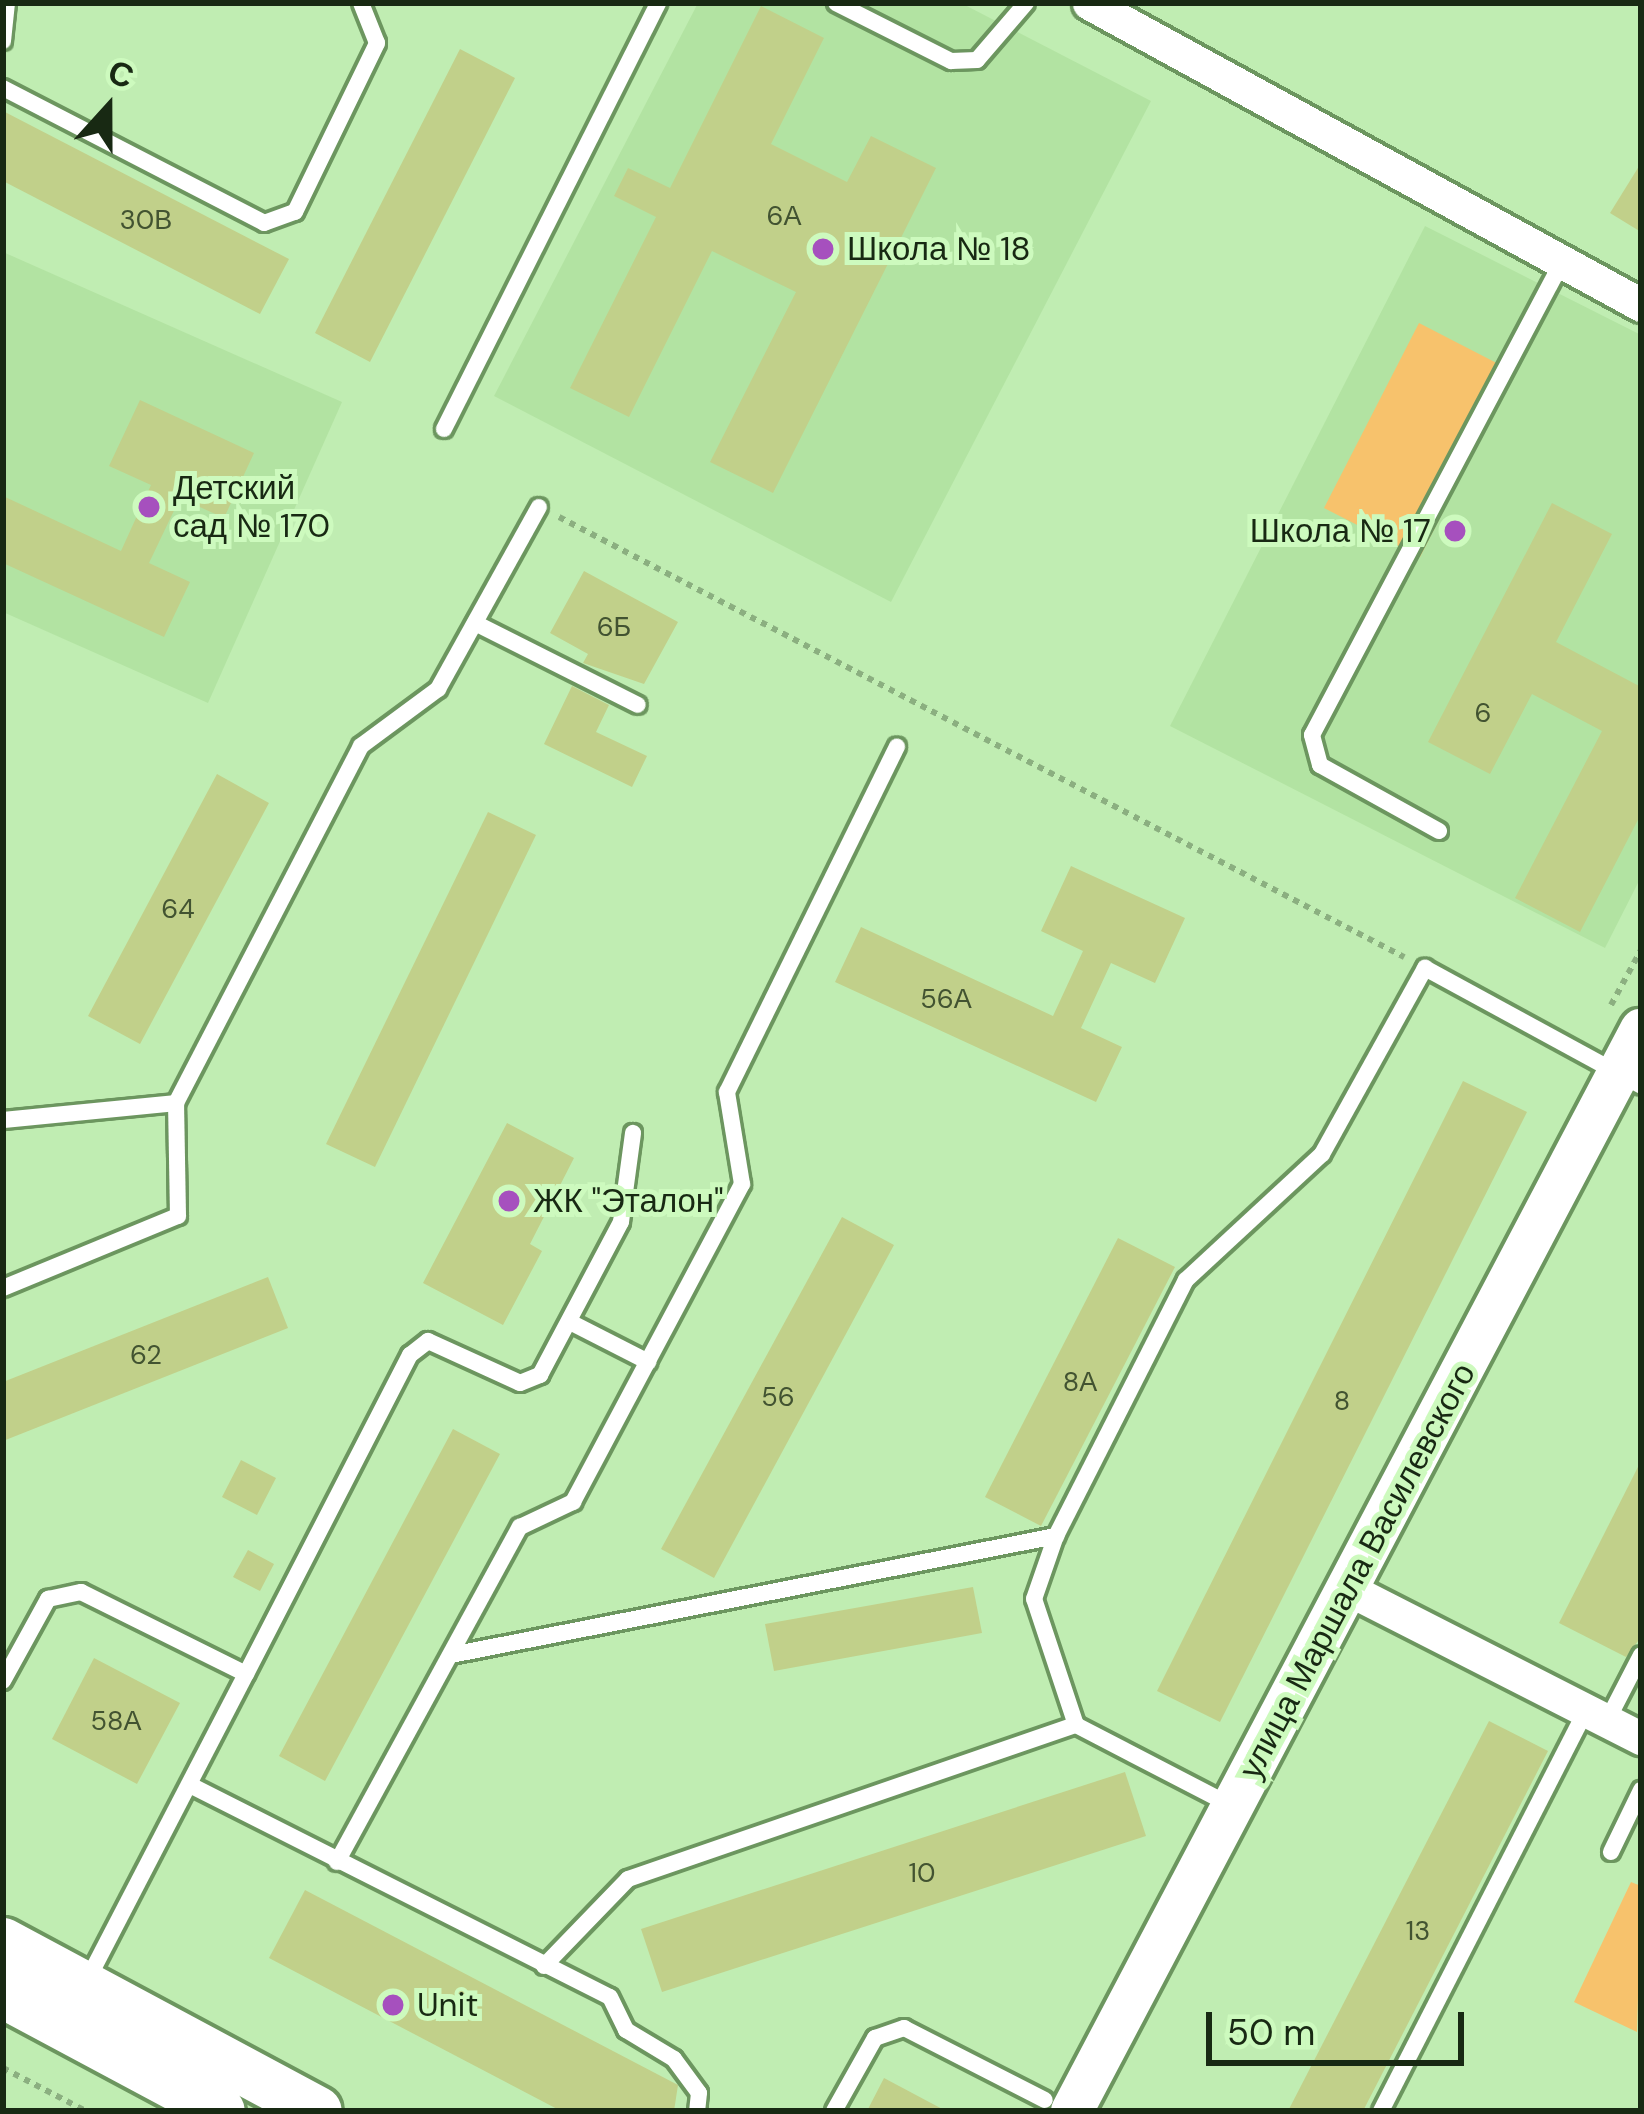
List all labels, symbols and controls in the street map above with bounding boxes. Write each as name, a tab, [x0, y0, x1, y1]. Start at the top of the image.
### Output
north arrow	[48, 48, 168, 168]
text: С	[102, 50, 140, 98]
house number: 6А	[767, 200, 801, 232]
house number: 30В	[120, 204, 172, 236]
place label: Школа № 18	[847, 229, 1031, 269]
marker: Школа № 18	[810, 236, 836, 262]
place label: Детский сад № 170	[173, 468, 330, 546]
marker: Детский сад № 170	[136, 494, 162, 520]
place label: Школа № 17	[1250, 511, 1431, 551]
marker: Школа № 17	[1442, 518, 1468, 544]
house number: 6Б	[597, 611, 631, 643]
house number: 6	[1475, 697, 1491, 729]
house number: 64	[161, 893, 195, 925]
house number: 56А	[920, 983, 972, 1015]
place label: ЖК "Эталон"	[533, 1181, 724, 1221]
marker: ЖК "Эталон"	[496, 1188, 522, 1214]
house number: 62	[130, 1339, 162, 1371]
street label: улица Маршала Василевского	[1230, 1357, 1484, 1785]
house number: 8А	[1063, 1366, 1097, 1398]
house number: 56	[761, 1381, 795, 1413]
house number: 8	[1334, 1385, 1350, 1417]
house number: 58А	[91, 1705, 141, 1737]
house number: 10	[909, 1857, 935, 1889]
house number: 13	[1406, 1915, 1430, 1947]
place label: Unit	[417, 1985, 478, 2025]
scale bar	[1212, 1988, 1470, 2062]
marker: Unit	[380, 1992, 406, 2018]
text: 50 m	[1227, 2009, 1315, 2056]

